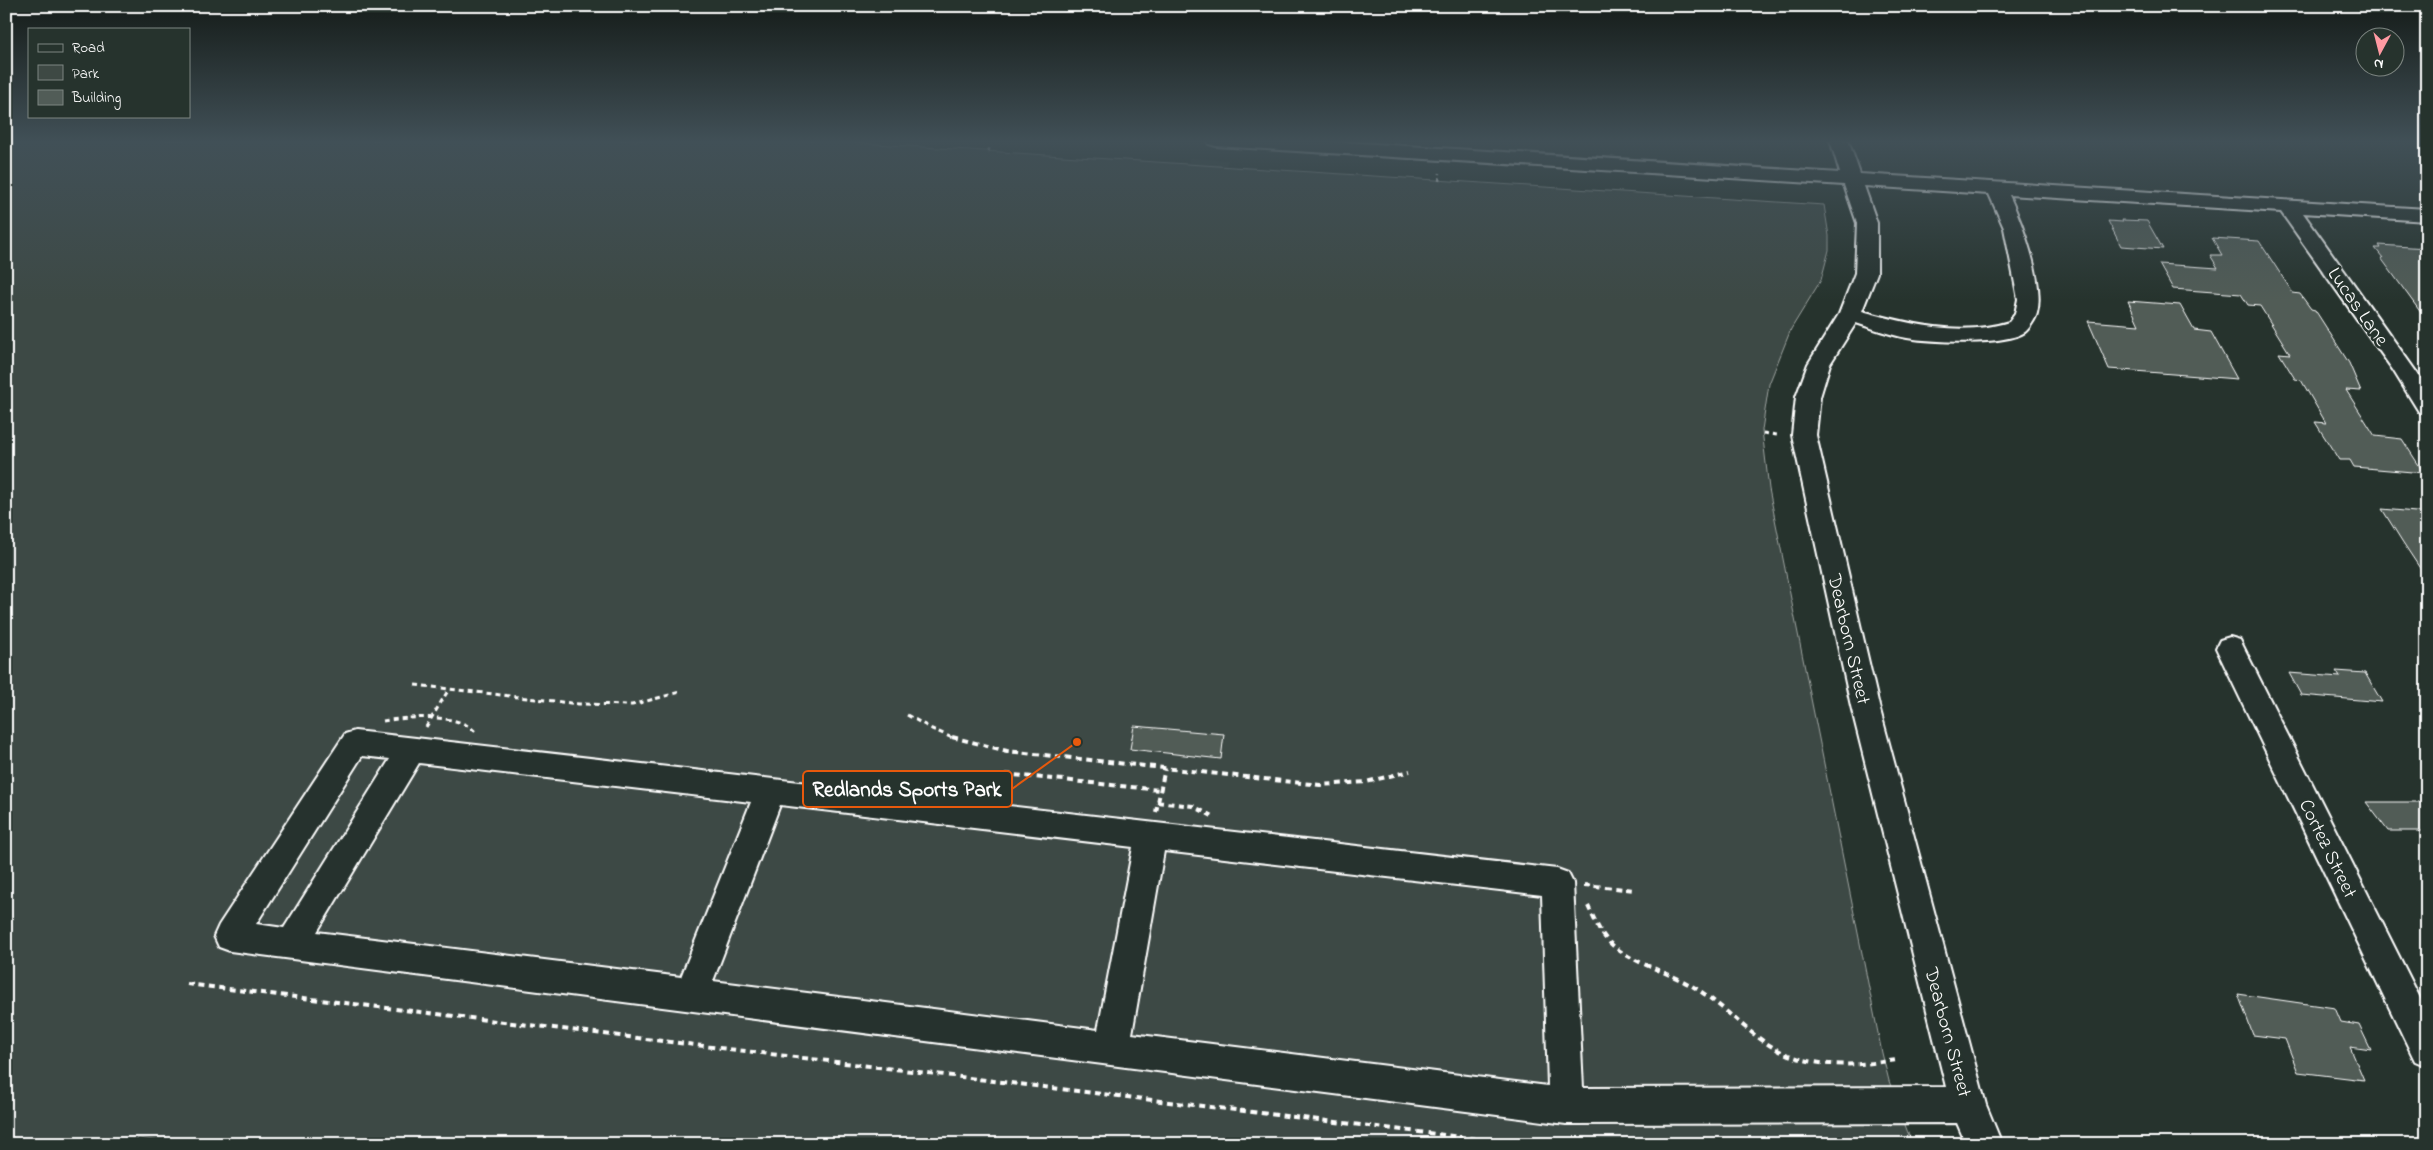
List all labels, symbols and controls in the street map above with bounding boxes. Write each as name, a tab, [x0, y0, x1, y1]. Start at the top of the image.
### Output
legend	[28, 28, 190, 118]
north arrow	[2356, 28, 2406, 78]
text: Road	[72, 37, 105, 59]
text: N	[2373, 52, 2385, 74]
text: Park	[72, 63, 100, 85]
text: Building	[71, 87, 121, 110]
street label: Lucas Lane	[2319, 262, 2395, 353]
street label: Dearborn Street	[1818, 571, 1877, 708]
callout: Redlands Sports Park	[803, 771, 1012, 807]
text: Redlands Sports Park	[812, 776, 1002, 806]
street label: Cortez Street	[2290, 795, 2363, 904]
street label: Dearborn Street	[1915, 964, 1978, 1101]

